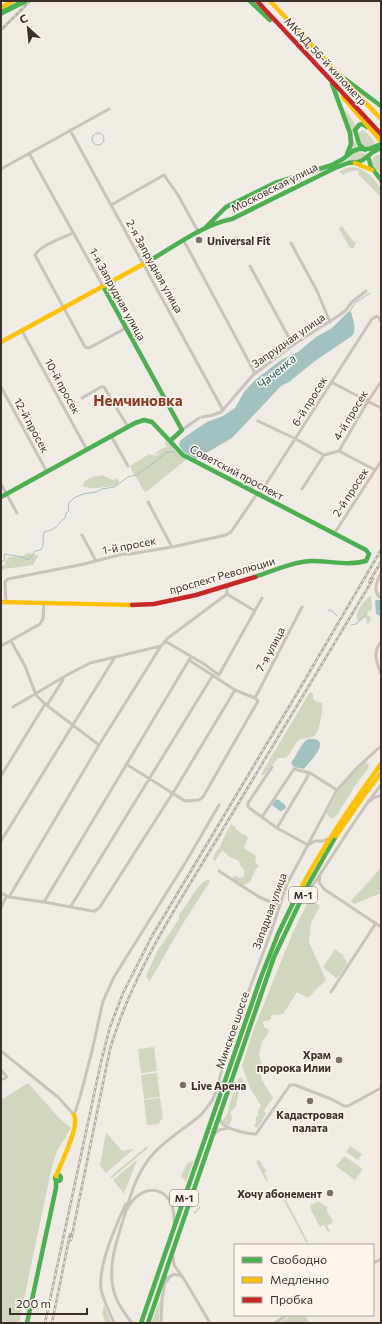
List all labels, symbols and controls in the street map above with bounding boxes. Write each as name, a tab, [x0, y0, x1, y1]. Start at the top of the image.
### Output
north arrow	[8, 8, 48, 48]
text: С	[17, 11, 30, 26]
street label: МКАД, 56-й километр	[282, 14, 370, 108]
street label: Московская улица	[228, 160, 320, 214]
street label: 2-я Запрудная улица	[124, 217, 186, 315]
place label: Universal Fit	[207, 234, 271, 247]
marker: Universal Fit	[194, 235, 204, 245]
street label: 1-я Запрудная улица	[87, 246, 149, 342]
street label: Запрудная улица	[249, 310, 327, 370]
water label: Чаченка	[254, 351, 298, 391]
street label: 10-й просек	[42, 356, 84, 416]
street label: 6-й просек	[289, 374, 329, 428]
street label: 4-й просек	[330, 388, 370, 442]
district label: Немчиновка	[93, 391, 183, 409]
street label: 12-й просек	[12, 395, 52, 455]
street label: Советский проспект	[188, 442, 286, 502]
street label: 2-й просек	[329, 465, 371, 519]
street label: 1-й просек	[101, 533, 157, 557]
street label: проспект Революции	[168, 554, 276, 596]
street label: 7-я улица	[253, 625, 287, 673]
street label: Западная улица	[249, 871, 289, 951]
road number: М-1	[289, 887, 317, 903]
street label: Минское шоссе	[213, 989, 251, 1070]
place label: Храм пророка Илии	[257, 1048, 331, 1074]
marker: Храм пророка Илии	[334, 1055, 344, 1065]
place label: Live Арена	[191, 1079, 247, 1092]
marker: Live Арена	[178, 1080, 188, 1090]
marker: Кадастровая палата	[305, 1096, 315, 1106]
place label: Кадастровая палата	[276, 1108, 344, 1134]
place label: Хочу абонемент	[237, 1187, 323, 1200]
marker: Хочу абонемент	[325, 1188, 335, 1198]
road number: М-1	[170, 1190, 198, 1206]
legend	[234, 1244, 374, 1316]
text: Свободно	[270, 1252, 327, 1266]
text: Медленно	[270, 1272, 329, 1286]
scale bar	[10, 1290, 87, 1316]
text: Пробка	[270, 1292, 313, 1306]
text: 200 m	[16, 1296, 51, 1310]

